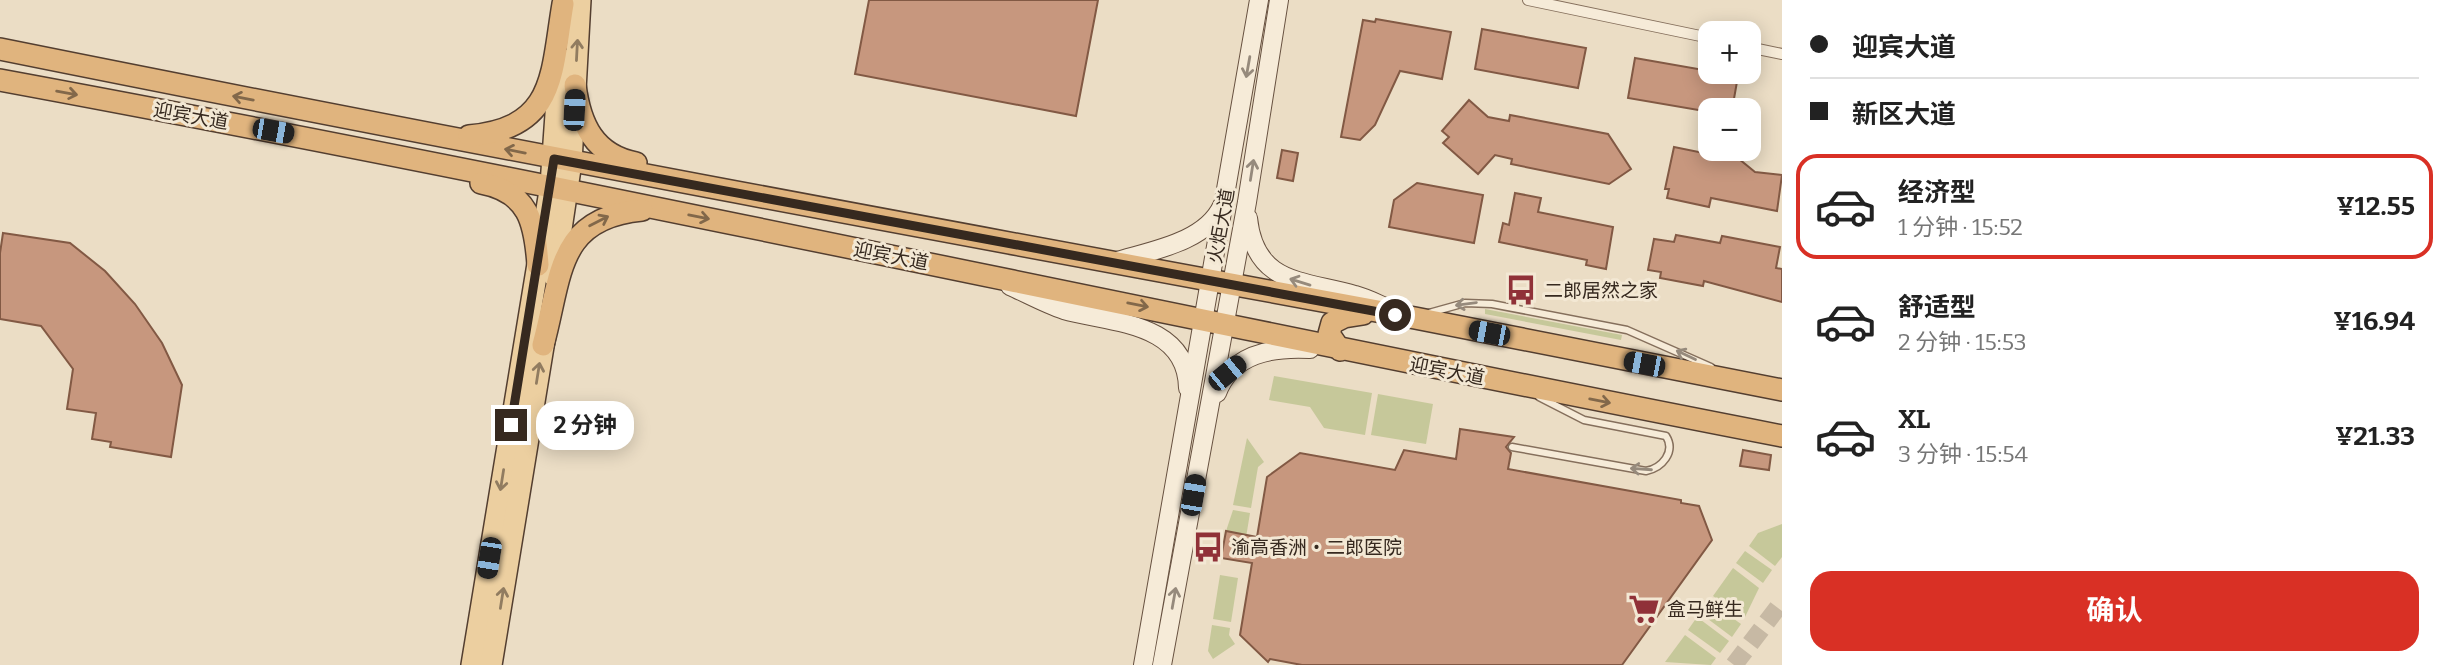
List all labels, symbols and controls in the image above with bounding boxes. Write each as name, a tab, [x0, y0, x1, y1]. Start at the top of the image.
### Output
map controls	[1698, 21, 1761, 161]
button: +	[1698, 21, 1761, 84]
text: 迎宾大道	[1852, 32, 1956, 63]
one-way arrow	[571, 39, 584, 62]
one-way arrow	[1241, 55, 1254, 78]
one-way arrow	[55, 86, 78, 100]
car	[563, 88, 586, 132]
one-way arrow	[232, 91, 255, 105]
street label: 迎宾大道	[152, 98, 230, 134]
button: −	[1698, 98, 1761, 161]
text: 新区大道	[1852, 99, 1956, 130]
car	[251, 117, 296, 145]
one-way arrow	[504, 144, 526, 157]
one-way arrow	[1246, 159, 1259, 182]
icon: car	[1814, 175, 1877, 238]
text: 经济型	[1898, 177, 1976, 208]
street label: 火炬大道	[1203, 187, 1239, 265]
text: ¥12.55	[2337, 191, 2415, 222]
one-way arrow	[687, 210, 710, 224]
text: 1 分钟 · 15:52	[1898, 213, 2023, 241]
one-way arrow	[588, 214, 609, 228]
street label: 迎宾大道	[851, 237, 931, 275]
bus stop icon: 二郎居然之家	[1504, 273, 1538, 307]
one-way arrow	[1289, 275, 1311, 288]
place label: 二郎居然之家	[1544, 279, 1658, 302]
icon: car	[1814, 290, 1877, 353]
text: 舒适型	[1898, 292, 1976, 323]
one-way arrow	[1455, 298, 1478, 311]
one-way arrow	[1126, 299, 1149, 313]
route start	[1379, 299, 1411, 331]
text: ¥16.94	[2334, 306, 2415, 337]
car	[1467, 319, 1512, 347]
text: 2 分钟 · 15:53	[1898, 328, 2027, 356]
one-way arrow	[1676, 348, 1697, 361]
car	[1622, 350, 1667, 378]
car	[1205, 352, 1250, 394]
street label: 迎宾大道	[1407, 352, 1487, 390]
one-way arrow	[532, 362, 545, 385]
one-way arrow	[1588, 395, 1611, 408]
callout: 2 分钟	[536, 400, 634, 450]
text: XL	[1898, 404, 1930, 435]
icon: car	[1814, 405, 1877, 468]
route end	[495, 409, 527, 441]
text: 2 分钟	[553, 411, 617, 439]
text: ¥21.33	[2335, 421, 2415, 452]
text: 3 分钟 · 15:54	[1898, 440, 2028, 468]
one-way arrow	[1630, 462, 1653, 475]
one-way arrow	[495, 468, 508, 491]
car	[1180, 472, 1207, 518]
bus stop icon: 渝高香洲‧二郎医院	[1191, 530, 1225, 564]
car	[476, 536, 503, 580]
place label: 渝高香洲‧二郎医院	[1231, 536, 1402, 559]
button: 确认	[1810, 571, 2419, 651]
one-way arrow	[496, 587, 509, 610]
one-way arrow	[1168, 587, 1181, 610]
supermarket icon: 盒马鲜生	[1627, 592, 1661, 626]
place label: 盒马鲜生	[1667, 598, 1743, 621]

